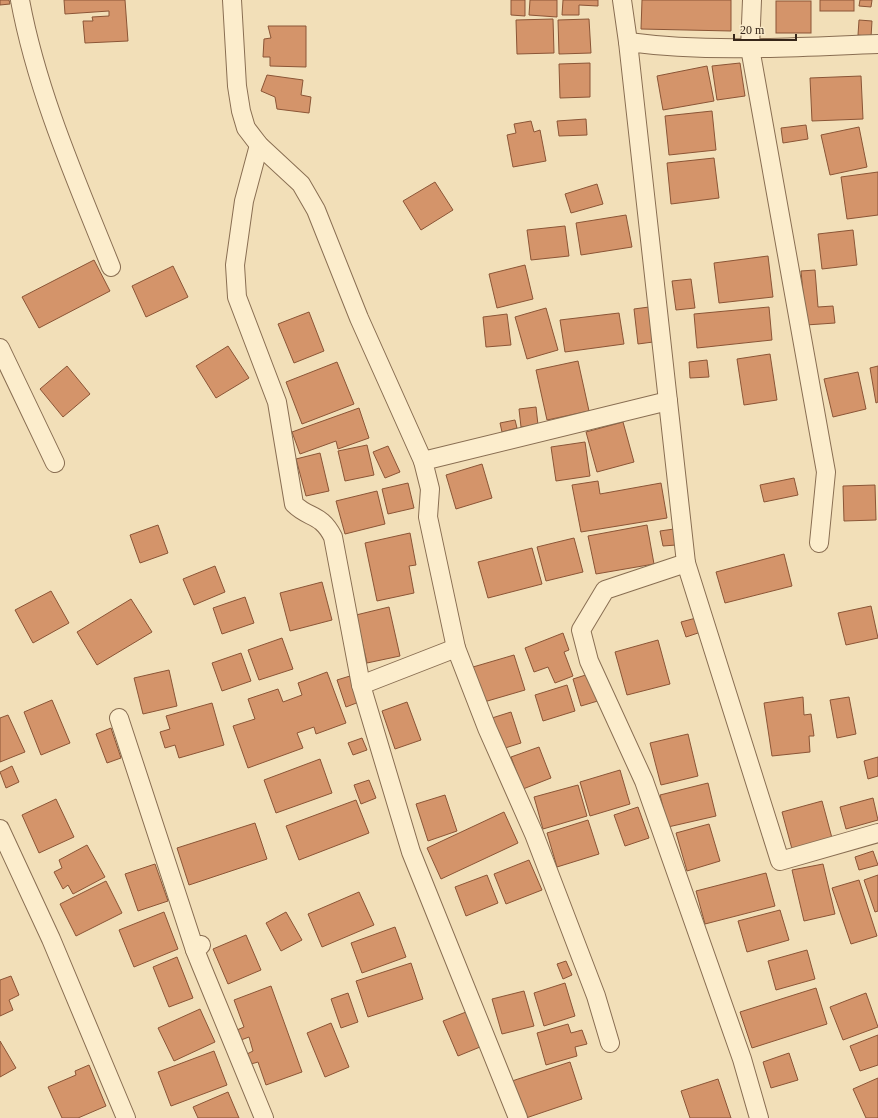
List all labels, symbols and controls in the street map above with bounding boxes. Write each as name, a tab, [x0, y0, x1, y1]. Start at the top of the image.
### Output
scale bar	[734, 16, 796, 42]
text: 20 m	[740, 23, 765, 37]

